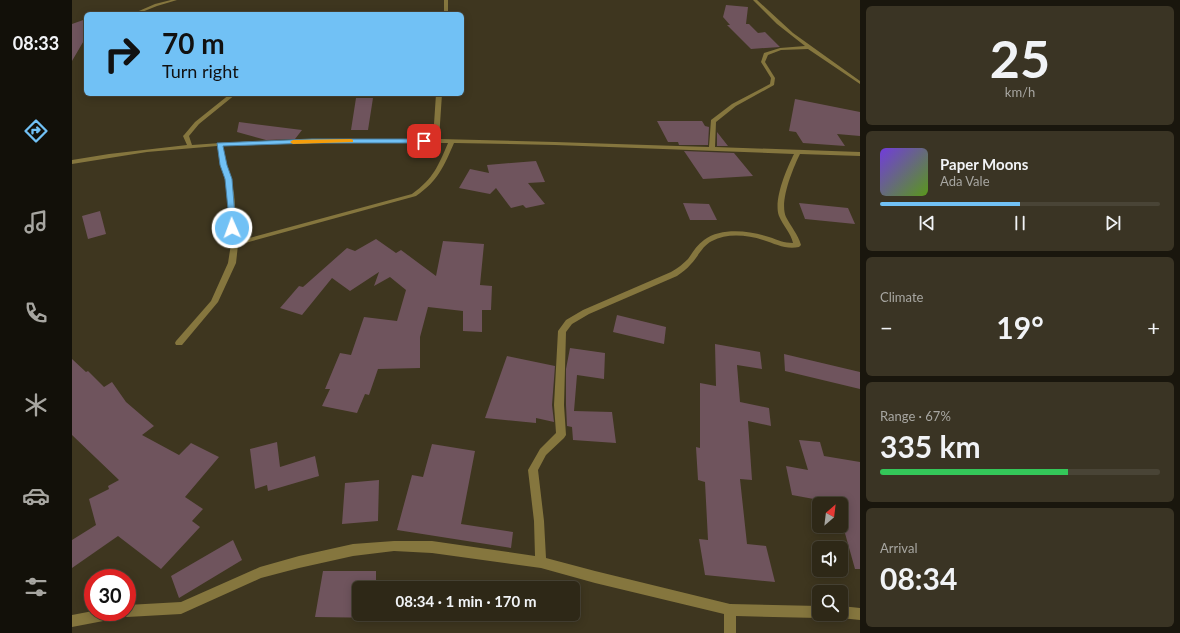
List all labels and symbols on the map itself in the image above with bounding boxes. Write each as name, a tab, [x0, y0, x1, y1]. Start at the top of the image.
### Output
pin	[407, 124, 441, 158]
position arrow	[211, 207, 253, 249]
north arrow	[812, 497, 848, 533]
speed limit sign: 30	[84, 569, 136, 621]

